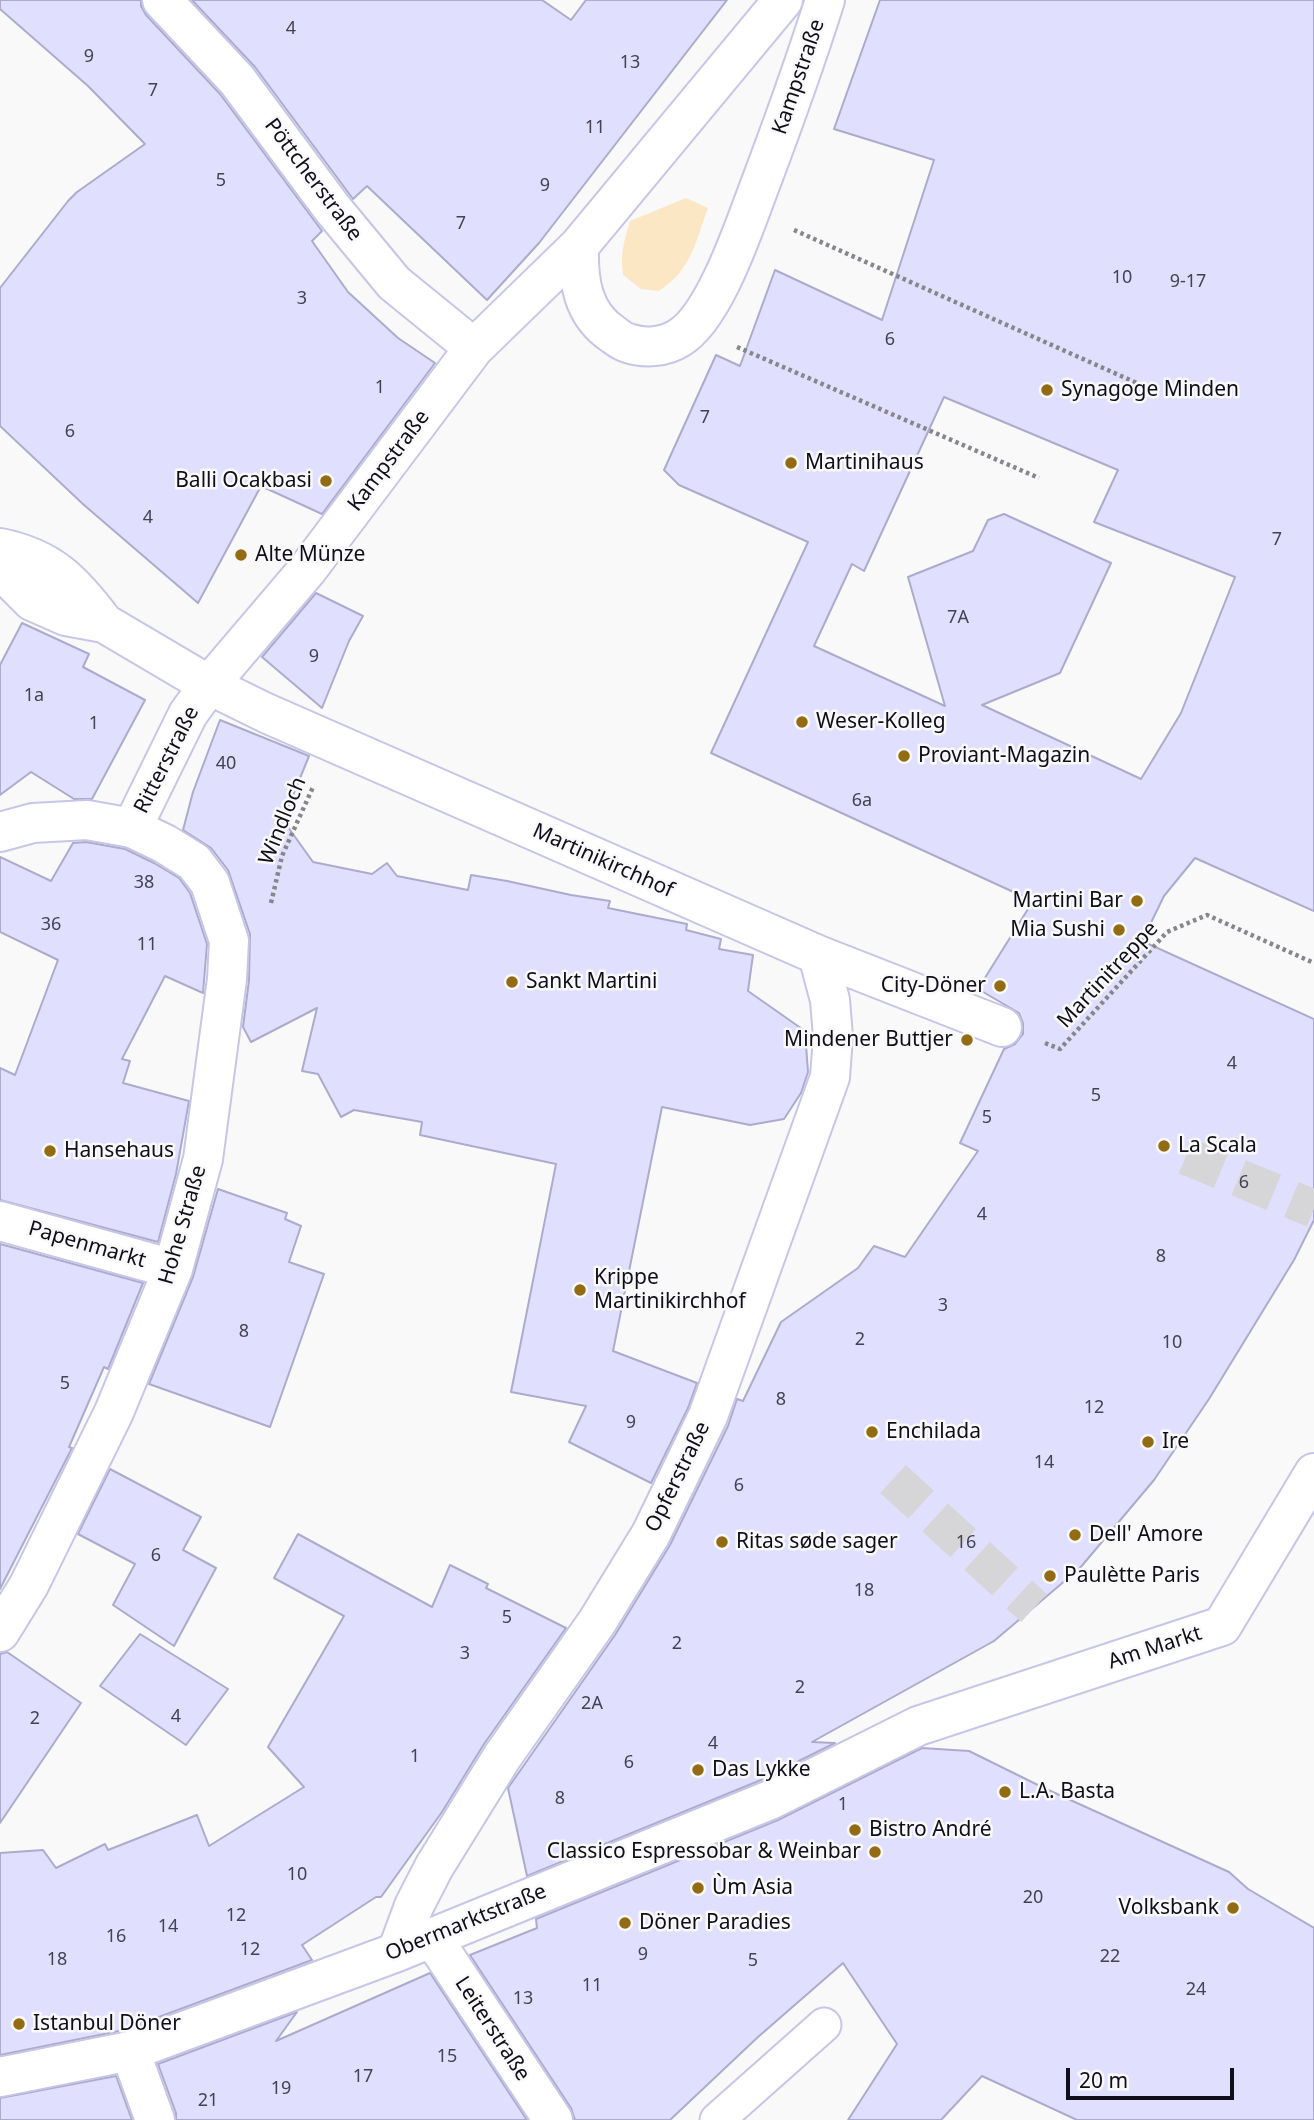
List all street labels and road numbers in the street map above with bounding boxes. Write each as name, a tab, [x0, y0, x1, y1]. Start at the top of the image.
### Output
street label: Kampstraße	[768, 16, 830, 138]
street label: Pöttcherstraße	[259, 114, 367, 246]
street label: Kampstraße	[343, 405, 435, 517]
street label: Ritterstraße	[129, 702, 205, 818]
street label: Windloch	[254, 774, 312, 868]
street label: Martinikirchhof	[529, 819, 677, 903]
street label: Martinitreppe	[1052, 917, 1164, 1033]
street label: Hohe Straße	[154, 1163, 212, 1287]
street label: Papenmarkt	[25, 1216, 149, 1274]
street label: Opferstraße	[640, 1418, 716, 1536]
street label: Am Markt	[1105, 1621, 1205, 1675]
street label: Obermarktstraße	[382, 1879, 550, 1967]
street label: Leiterstraße	[449, 1972, 535, 2086]

